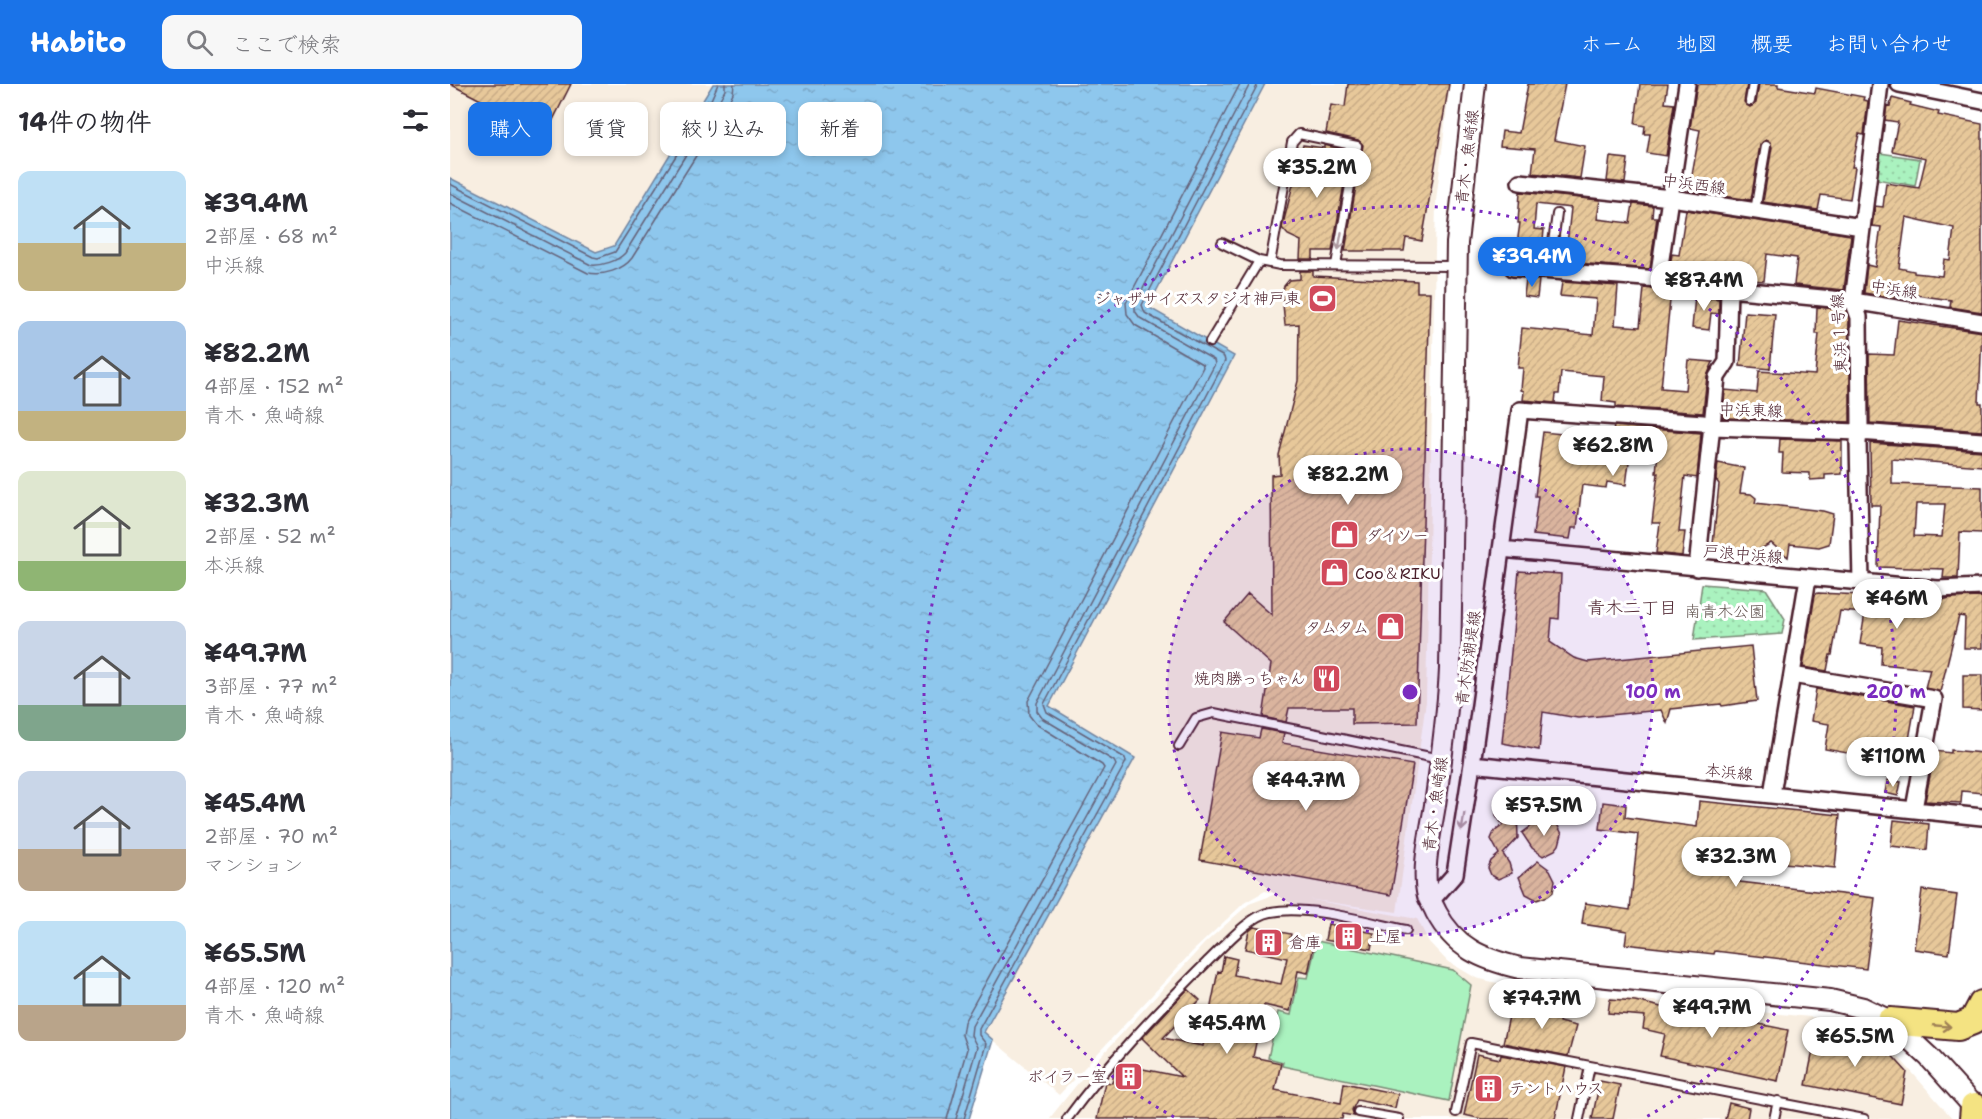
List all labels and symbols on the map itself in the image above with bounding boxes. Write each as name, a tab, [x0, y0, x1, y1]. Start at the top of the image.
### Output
street label: 青木・魚崎線	[1451, 108, 1483, 206]
pin: ¥35.2M	[1268, 148, 1366, 199]
street label: 中浜西線	[1661, 169, 1727, 199]
one-way arrow	[1334, 231, 1345, 251]
pin: ¥39.4M	[1483, 237, 1581, 288]
pin: ¥87.4M	[1655, 261, 1753, 312]
street label: 中浜線	[1869, 275, 1919, 303]
sports icon: ジャザサイズスタジオ神戸東	[1306, 282, 1338, 314]
place label: ジャザサイズスタジオ神戸東	[1094, 288, 1301, 309]
street label: 東浜１号線	[1826, 292, 1852, 374]
street label: 中浜東線	[1719, 398, 1783, 422]
pin: ¥62.8M	[1564, 426, 1662, 477]
pin: ¥82.2M	[1299, 455, 1397, 506]
shop icon: ダイソー	[1329, 519, 1361, 551]
place label: ダイソー	[1366, 525, 1428, 546]
street label: 戸浪中浜線	[1702, 540, 1784, 568]
shop icon: Coo＆RIKU	[1318, 557, 1350, 589]
place label: Coo＆RIKU	[1355, 563, 1441, 584]
pin: ¥46M	[1861, 579, 1933, 630]
district label: 青木二丁目	[1587, 596, 1677, 620]
park label: 南青木公園	[1685, 601, 1765, 622]
street label: 青木防潮堤線	[1451, 609, 1485, 707]
shop icon: タムタム	[1374, 611, 1406, 643]
place label: タムタム	[1305, 617, 1369, 638]
restaurant icon: 焼肉勝っちゃん	[1311, 662, 1343, 694]
place label: 焼肉勝っちゃん	[1194, 668, 1306, 689]
text: 100 m	[1625, 680, 1681, 704]
text: 200 m	[1866, 680, 1927, 704]
centre of rings	[1400, 682, 1420, 702]
pin: ¥110M	[1851, 737, 1935, 788]
street label: 青木・魚崎線	[1418, 755, 1452, 853]
street label: 本浜線	[1704, 759, 1754, 785]
pin: ¥44.7M	[1257, 761, 1355, 812]
pin: ¥57.5M	[1495, 786, 1593, 837]
one-way arrow	[1457, 811, 1468, 831]
pin: ¥32.3M	[1687, 837, 1785, 888]
building icon: 上屋	[1333, 920, 1365, 952]
building icon: 倉庫	[1252, 926, 1284, 958]
place label: 上屋	[1370, 926, 1402, 947]
place label: 倉庫	[1289, 932, 1321, 953]
pin: ¥74.7M	[1493, 979, 1591, 1030]
pin: ¥49.7M	[1663, 988, 1761, 1039]
pin: ¥45.4M	[1178, 1004, 1276, 1055]
pin: ¥65.5M	[1806, 1017, 1904, 1068]
one-way arrow	[1931, 1021, 1951, 1032]
building icon: ボイラー室	[1112, 1060, 1144, 1092]
place label: ボイラー室	[1027, 1066, 1107, 1087]
building icon: テントハウス	[1472, 1072, 1504, 1104]
place label: テントハウス	[1509, 1078, 1604, 1099]

